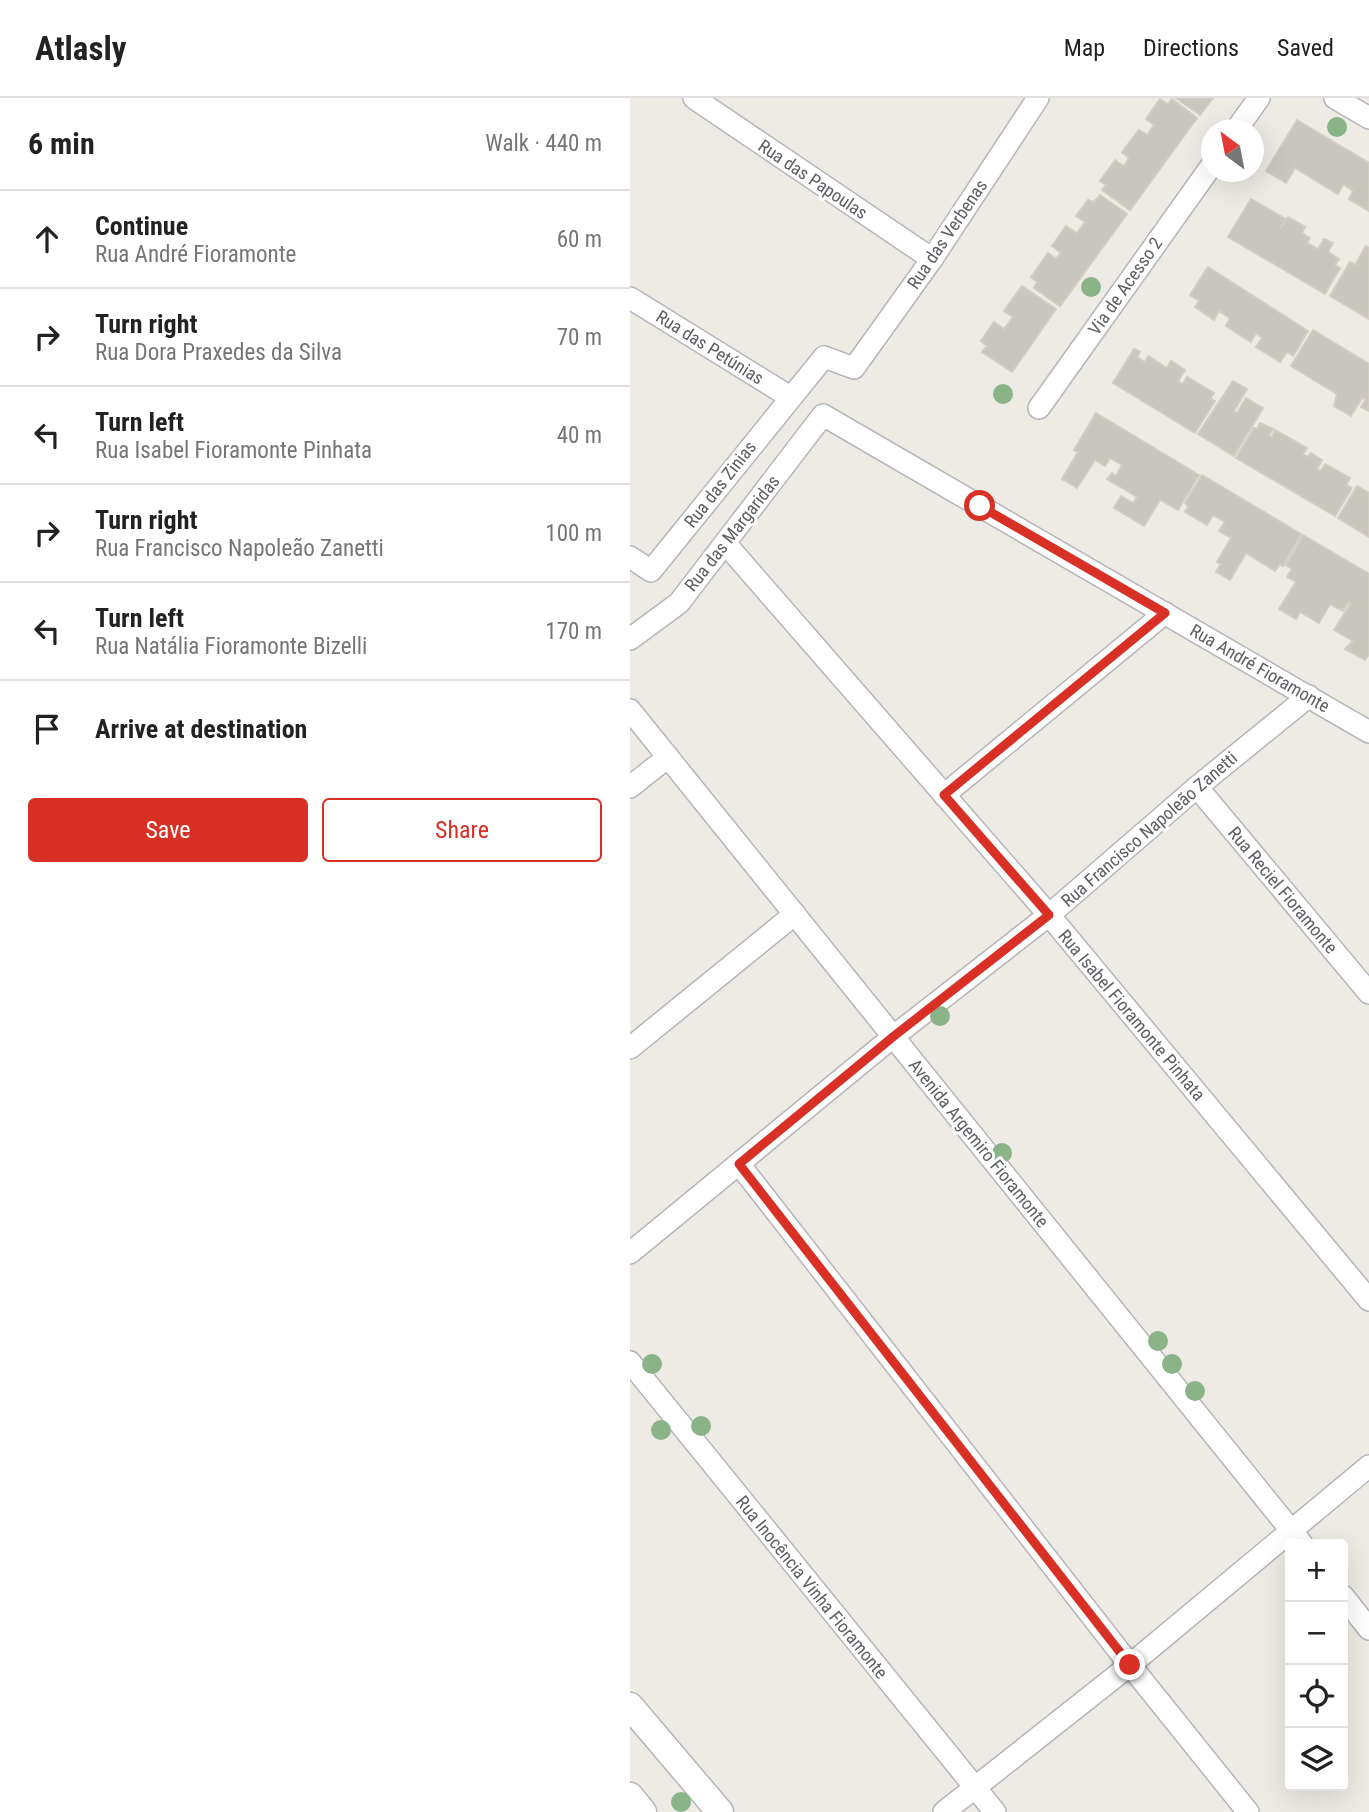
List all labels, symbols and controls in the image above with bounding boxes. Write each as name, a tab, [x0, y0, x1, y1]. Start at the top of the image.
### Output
text: Atlasly	[35, 29, 126, 68]
text: Map	[1064, 34, 1105, 62]
text: Directions	[1143, 34, 1239, 62]
text: Saved	[1277, 34, 1334, 62]
north arrow	[1201, 119, 1264, 182]
text: 6 min	[28, 126, 95, 161]
text: Walk · 440 m	[485, 130, 602, 157]
street label: Rua das Papoulas	[754, 135, 872, 223]
street label: Rua das Verbenas	[903, 175, 991, 293]
text: Continue	[95, 211, 188, 241]
icon: ahead	[28, 220, 66, 258]
text: 60 m	[557, 226, 602, 253]
street label: Via de Acesso 2	[1084, 233, 1166, 339]
text: Rua André Fioramonte	[95, 241, 296, 268]
street label: Rua das Petúnias	[652, 306, 768, 388]
text: Turn right	[95, 309, 197, 339]
icon: right	[28, 318, 66, 356]
text: 70 m	[557, 324, 602, 351]
text: Rua Dora Praxedes da Silva	[95, 339, 342, 366]
text: Turn left	[95, 407, 184, 437]
icon: left	[28, 416, 66, 454]
text: 40 m	[557, 422, 602, 449]
text: Rua Isabel Fioramonte Pinhata	[95, 437, 372, 464]
street label: Rua das Zinias	[680, 437, 760, 531]
street label: Rua das Margaridas	[680, 471, 784, 595]
route start	[964, 490, 995, 521]
text: Turn right	[95, 505, 197, 535]
icon: right	[28, 514, 66, 552]
text: 100 m	[545, 520, 602, 547]
text: Rua Francisco Napoleão Zanetti	[95, 535, 384, 562]
text: Turn left	[95, 603, 184, 633]
icon: left	[28, 612, 66, 650]
text: 170 m	[545, 618, 602, 645]
street label: Rua André Fioramonte	[1187, 620, 1333, 716]
text: Rua Natália Fioramonte Bizelli	[95, 633, 367, 660]
icon: arrive	[28, 710, 66, 748]
text: Arrive at destination	[95, 714, 307, 744]
street label: Rua Francisco Napoleão Zanetti	[1057, 747, 1241, 911]
button: Save	[28, 798, 308, 862]
button: Share	[322, 798, 602, 862]
street label: Rua Reciel Fioramonte	[1224, 822, 1342, 958]
street label: Rua Isabel Fioramonte Pinhata	[1054, 925, 1210, 1105]
street label: Avenida Argemiro Fioramonte	[905, 1055, 1053, 1231]
street label: Rua Inocência Vinha Fioramonte	[732, 1491, 892, 1683]
map controls	[1285, 1539, 1348, 1791]
button: +	[1285, 1539, 1348, 1602]
button: −	[1285, 1602, 1348, 1665]
route end	[1114, 1649, 1145, 1680]
button: locate	[1285, 1665, 1348, 1728]
button: layers	[1285, 1728, 1348, 1791]

